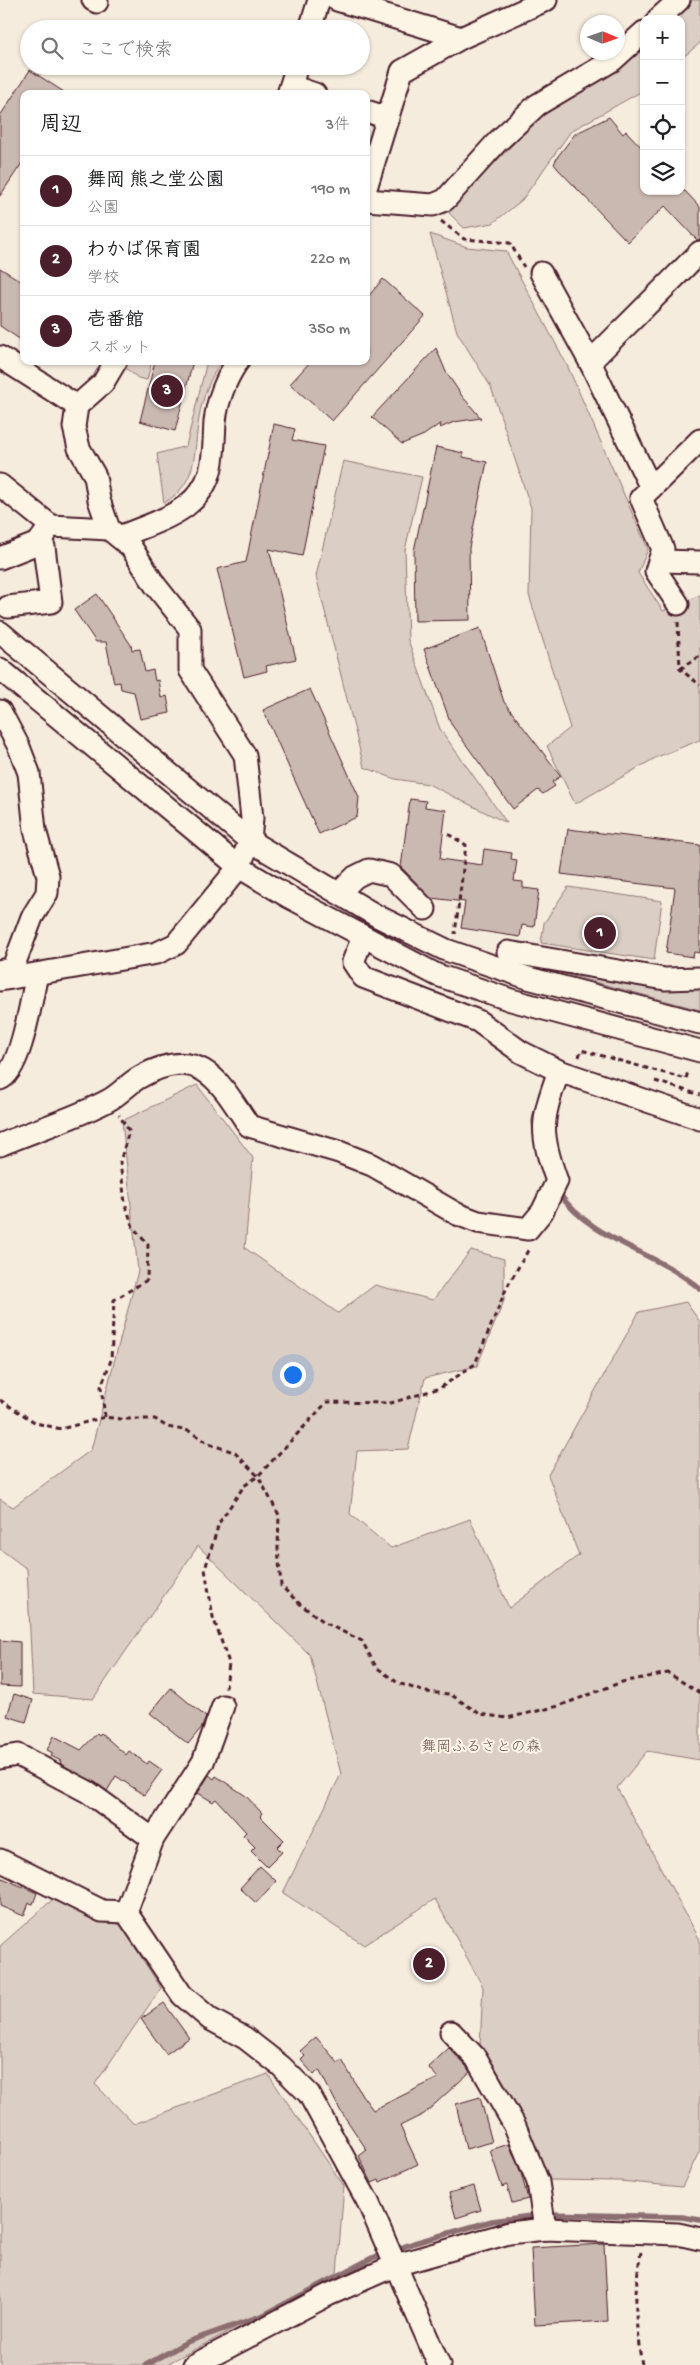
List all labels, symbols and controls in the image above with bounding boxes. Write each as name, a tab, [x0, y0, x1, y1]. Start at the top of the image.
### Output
north arrow	[580, 15, 625, 60]
map controls	[640, 15, 685, 195]
button: +	[640, 15, 685, 60]
search box	[20, 20, 370, 75]
icon: search	[38, 34, 66, 62]
text: ここで検索	[78, 40, 173, 63]
button: −	[640, 60, 685, 105]
button: locate	[640, 105, 685, 150]
text: 周辺	[40, 114, 82, 139]
text: 3件	[326, 117, 350, 136]
button: layers	[640, 150, 685, 195]
text: 舞岡 熊之堂公園	[87, 170, 225, 193]
text: 1	[53, 181, 59, 200]
text: 190 m	[311, 181, 350, 200]
text: 公園	[87, 200, 119, 219]
text: わかば保育園	[87, 240, 201, 263]
text: 2	[52, 251, 60, 270]
text: 220 m	[310, 251, 350, 270]
text: 学校	[87, 270, 119, 289]
text: 壱番館	[87, 310, 144, 333]
text: 3	[52, 321, 60, 340]
text: 350 m	[309, 321, 350, 340]
text: スポット	[87, 340, 151, 359]
pin: 3	[151, 372, 183, 410]
pin: 1	[584, 914, 616, 952]
your location	[280, 1362, 306, 1388]
park label: 舞岡ふるさとの森	[421, 1738, 541, 1757]
pin: 2	[413, 1945, 445, 1983]

